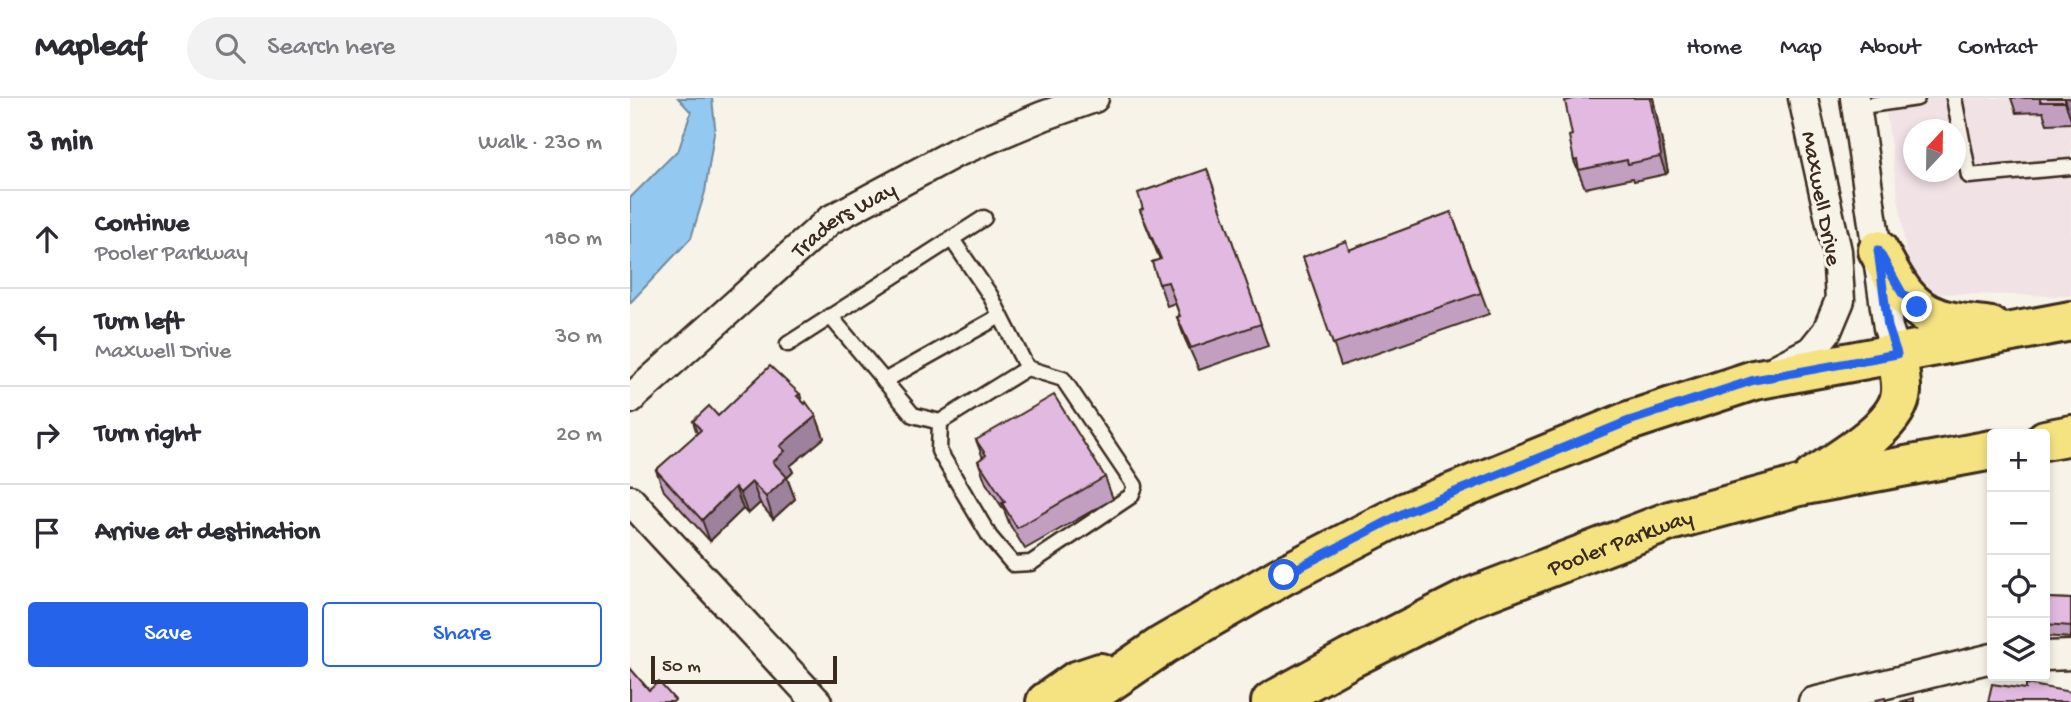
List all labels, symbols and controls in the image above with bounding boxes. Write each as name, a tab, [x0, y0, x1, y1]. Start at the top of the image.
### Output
search box	[187, 17, 677, 80]
text: Mapleaf	[35, 29, 145, 67]
icon: search	[211, 29, 249, 67]
text: Search here	[267, 33, 395, 64]
text: Home	[1686, 34, 1742, 63]
text: Map	[1780, 34, 1822, 63]
text: About	[1860, 34, 1920, 63]
text: Contact	[1958, 34, 2036, 63]
north arrow	[1903, 119, 1966, 182]
text: 3 min	[28, 126, 93, 161]
street label: Maxwell Drive	[1793, 129, 1846, 269]
text: Walk · 230 m	[478, 130, 602, 157]
street label: Traders Way	[785, 177, 902, 267]
text: Continue	[95, 210, 189, 241]
icon: ahead	[28, 220, 66, 258]
text: 180 m	[545, 226, 602, 253]
text: Pooler Parkway	[95, 241, 248, 268]
route end	[1901, 291, 1932, 322]
text: Turn left	[95, 308, 183, 339]
icon: left	[28, 318, 66, 356]
text: 30 m	[555, 324, 602, 351]
text: Maxwell Drive	[95, 339, 231, 366]
icon: right	[28, 416, 66, 454]
text: Turn right	[95, 420, 199, 451]
text: 20 m	[556, 422, 602, 449]
map controls	[1987, 429, 2050, 681]
button: +	[1987, 429, 2050, 492]
button: −	[1987, 492, 2050, 555]
street label: Pooler Parkway	[1544, 505, 1696, 584]
icon: arrive	[28, 514, 66, 552]
text: Arrive at destination	[95, 518, 320, 549]
button: locate	[1987, 555, 2050, 618]
route start	[1268, 559, 1299, 590]
button: Save	[28, 602, 308, 667]
button: Share	[322, 602, 602, 667]
button: layers	[1987, 618, 2050, 681]
scale bar	[651, 653, 836, 685]
text: 50 m	[662, 656, 701, 679]

